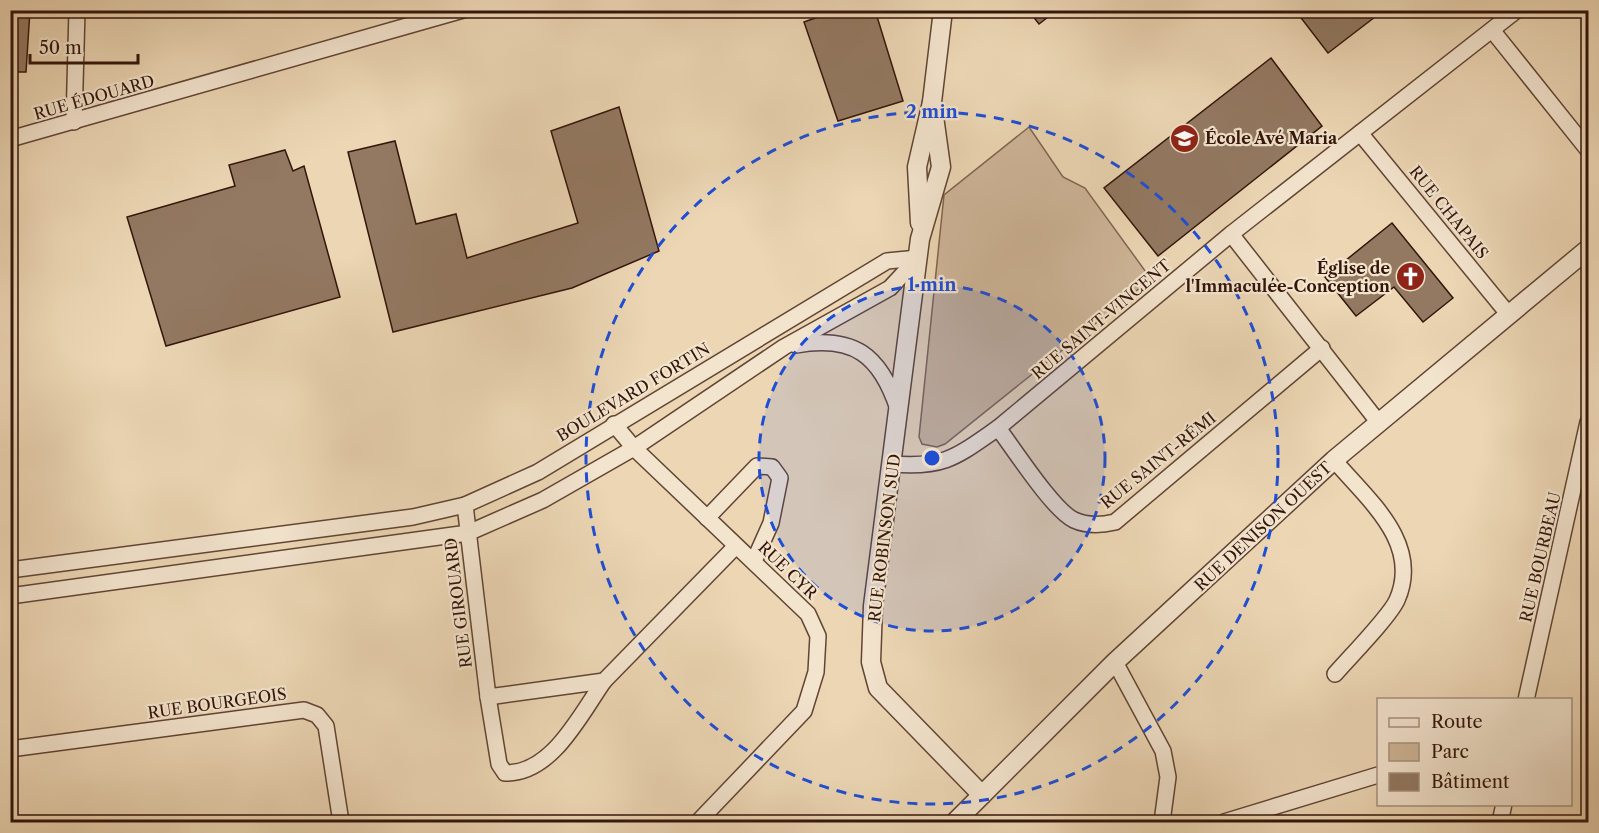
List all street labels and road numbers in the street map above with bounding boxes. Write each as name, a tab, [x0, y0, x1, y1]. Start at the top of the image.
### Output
street label: RUE ÉDOUARD	[31, 70, 157, 124]
street label: RUE CHAPAIS	[1405, 161, 1493, 263]
street label: RUE SAINT-VINCENT	[1027, 255, 1175, 383]
street label: BOULEVARD FORTIN	[553, 338, 713, 446]
street label: RUE SAINT-RÉMI	[1096, 407, 1220, 513]
street label: RUE ROBINSON SUD	[864, 453, 904, 623]
street label: RUE DENISON OUEST	[1190, 457, 1336, 595]
street label: RUE BOURBEAU	[1515, 490, 1565, 624]
street label: RUE GIROUARD	[440, 537, 476, 669]
street label: RUE CYR	[754, 537, 823, 604]
street label: RUE BOURGEOIS	[146, 683, 288, 723]

